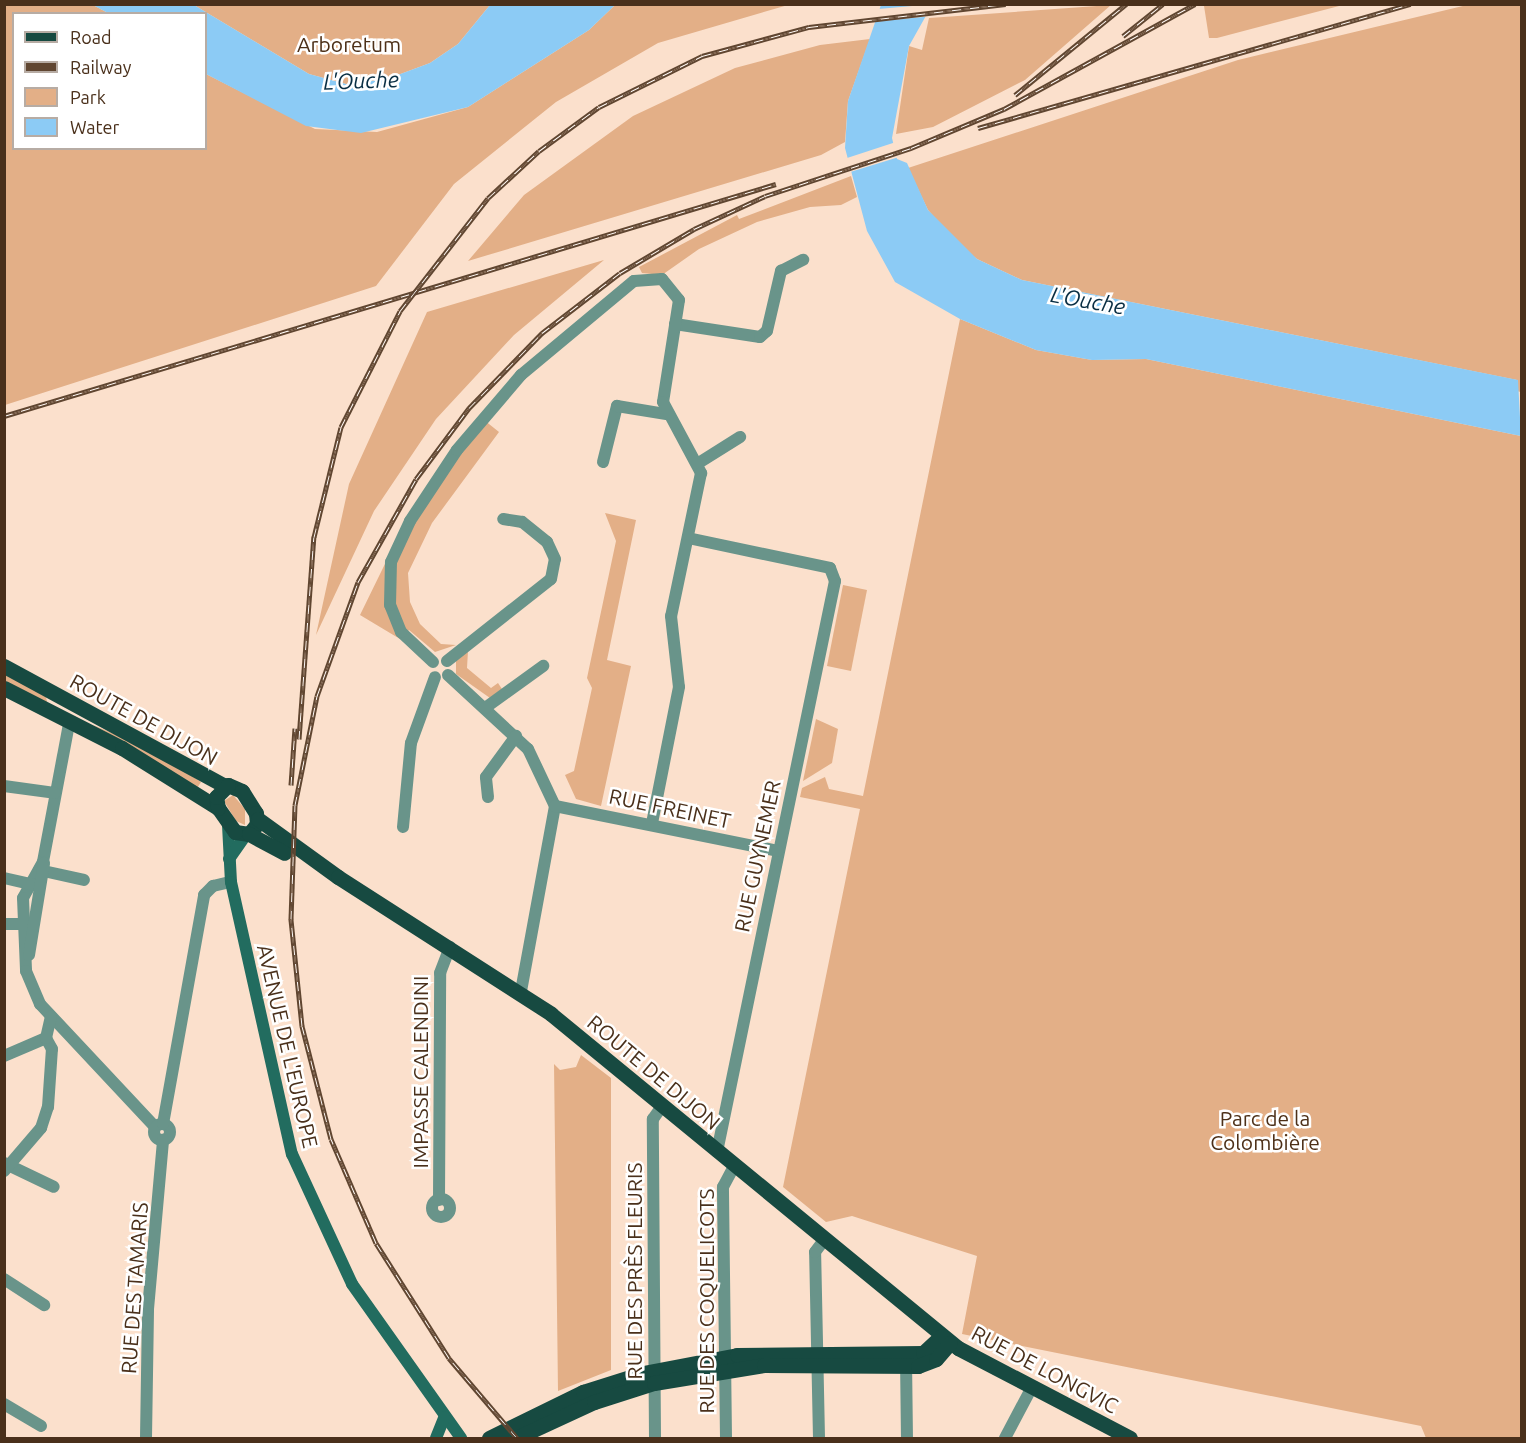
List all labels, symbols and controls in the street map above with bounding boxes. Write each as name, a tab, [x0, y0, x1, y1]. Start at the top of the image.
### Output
legend	[12, 12, 207, 150]
text: Road	[70, 27, 112, 47]
park label: Arboretum	[297, 31, 401, 57]
text: Railway	[70, 57, 131, 77]
water label: L'Ouche	[323, 65, 399, 95]
text: Park	[70, 87, 106, 107]
text: Water	[70, 117, 119, 137]
water label: L'Ouche	[1049, 280, 1127, 320]
street label: ROUTE DE DIJON	[66, 668, 222, 770]
street label: RUE GUYNEMER	[729, 778, 785, 934]
street label: RUE FREINET	[607, 783, 733, 833]
street label: AVENUE DE L'EUROPE	[252, 942, 324, 1150]
street label: IMPASSE CALENDINI	[407, 976, 433, 1168]
street label: ROUTE DE DIJON	[583, 1009, 725, 1135]
park label: Parc de la Colombière	[1210, 1105, 1320, 1155]
street label: RUE DES PRÈS FLEURIS	[621, 1163, 647, 1379]
street label: RUE DES COQUELICOTS	[693, 1188, 719, 1414]
street label: RUE DES TAMARIS	[115, 1201, 153, 1375]
street label: RUE DE LONGVIC	[967, 1320, 1123, 1418]

